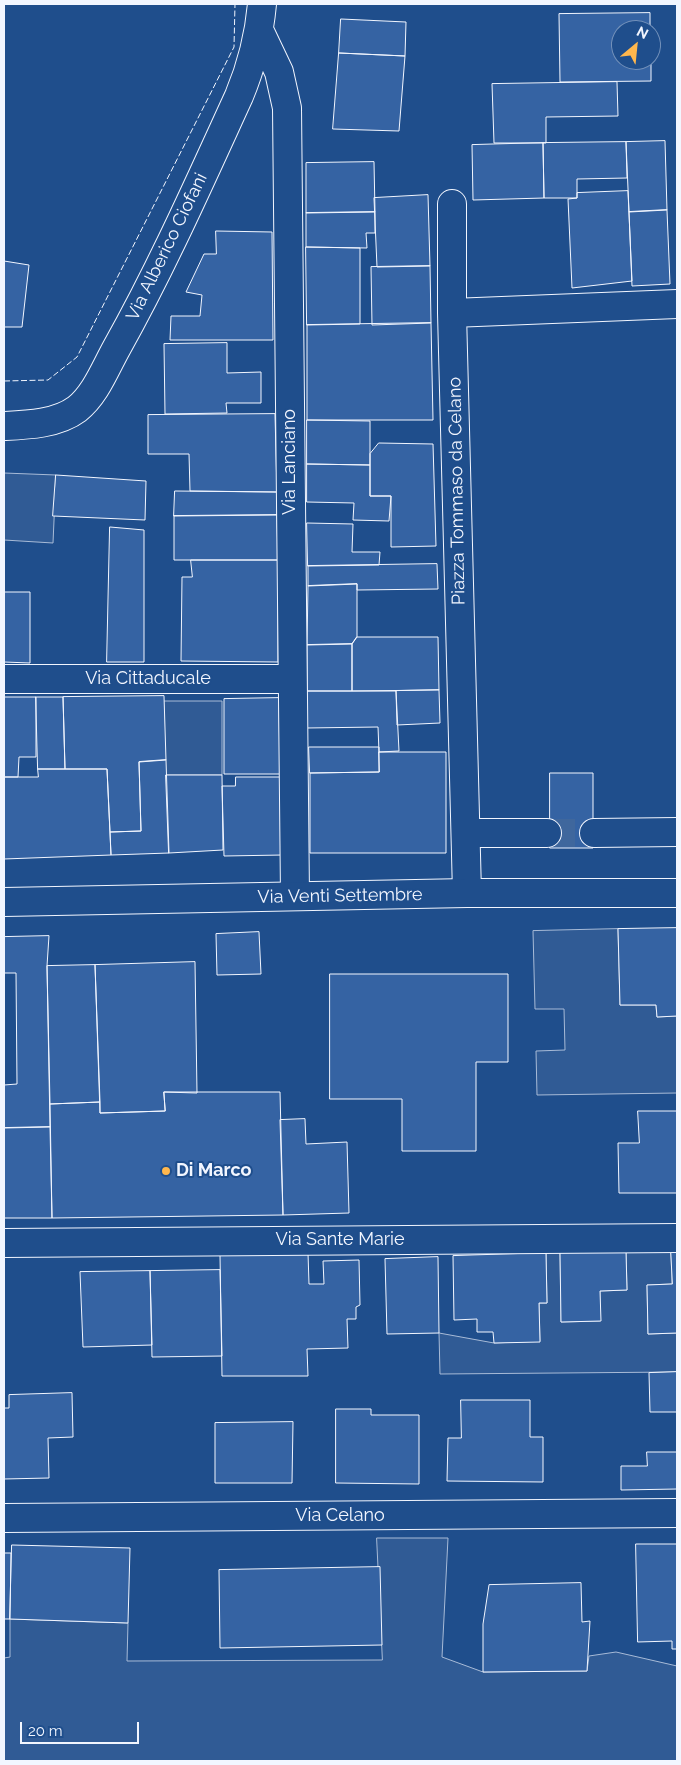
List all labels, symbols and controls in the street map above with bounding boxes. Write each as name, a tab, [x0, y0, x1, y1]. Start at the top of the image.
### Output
north arrow	[611, 20, 661, 70]
text: N	[634, 23, 651, 42]
street label: Via Alberico Ciofani	[122, 170, 212, 324]
street label: Piazza Tommaso da Celano	[444, 377, 470, 605]
street label: Via Lanciano	[279, 409, 301, 515]
street label: Via Cittaducale	[85, 668, 211, 690]
street label: Via Venti Settembre	[257, 884, 423, 908]
place label: Di Marco	[176, 1160, 251, 1182]
marker: Di Marco	[160, 1165, 172, 1177]
street label: Via Sante Marie	[275, 1229, 405, 1251]
street label: Via Celano	[295, 1505, 385, 1527]
scale bar	[22, 1712, 141, 1744]
text: 20 m	[28, 1722, 63, 1740]

